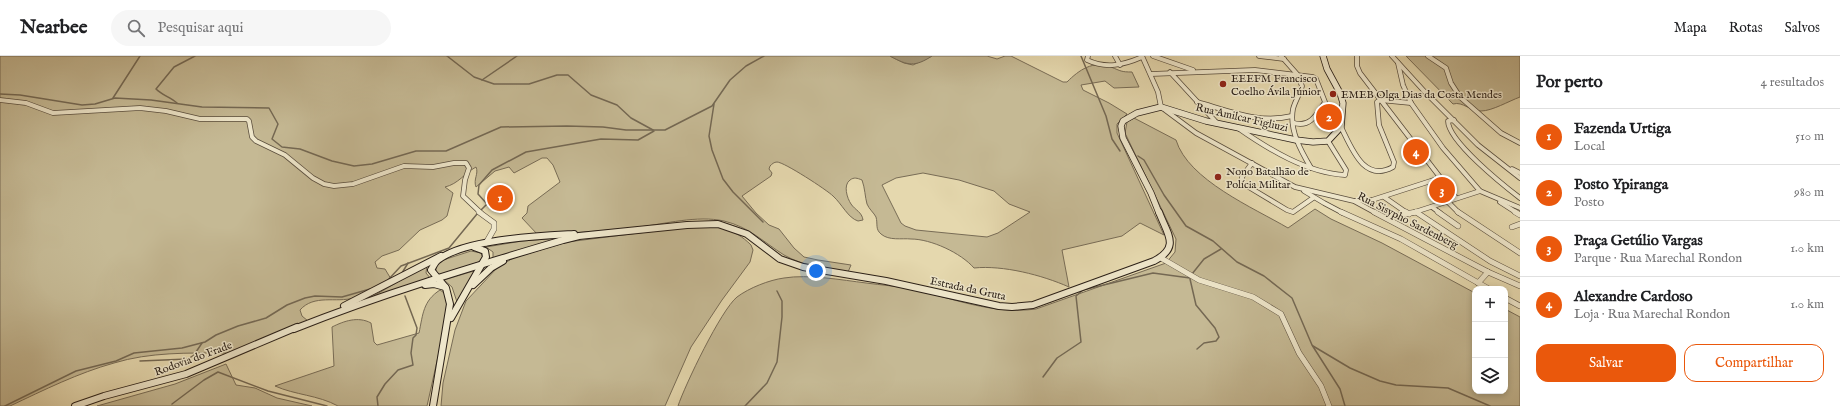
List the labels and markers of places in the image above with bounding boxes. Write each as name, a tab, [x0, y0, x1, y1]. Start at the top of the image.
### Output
place label: EEEFM Francisco Coelho Ávila Júnior	[1231, 72, 1321, 99]
marker: EEEFM Francisco Coelho Ávila Júnior	[1218, 79, 1228, 89]
place label: EMEB Olga Dias da Costa Mendes	[1341, 88, 1502, 102]
marker: EMEB Olga Dias da Costa Mendes	[1328, 89, 1338, 99]
pin: 2	[1316, 102, 1342, 132]
pin: 4	[1403, 137, 1429, 167]
place label: Nono Batalhão de Polícia Militar	[1226, 165, 1309, 192]
marker: Nono Batalhão de Polícia Militar	[1213, 172, 1223, 182]
pin: 3	[1429, 175, 1455, 205]
pin: 1	[487, 183, 513, 213]

